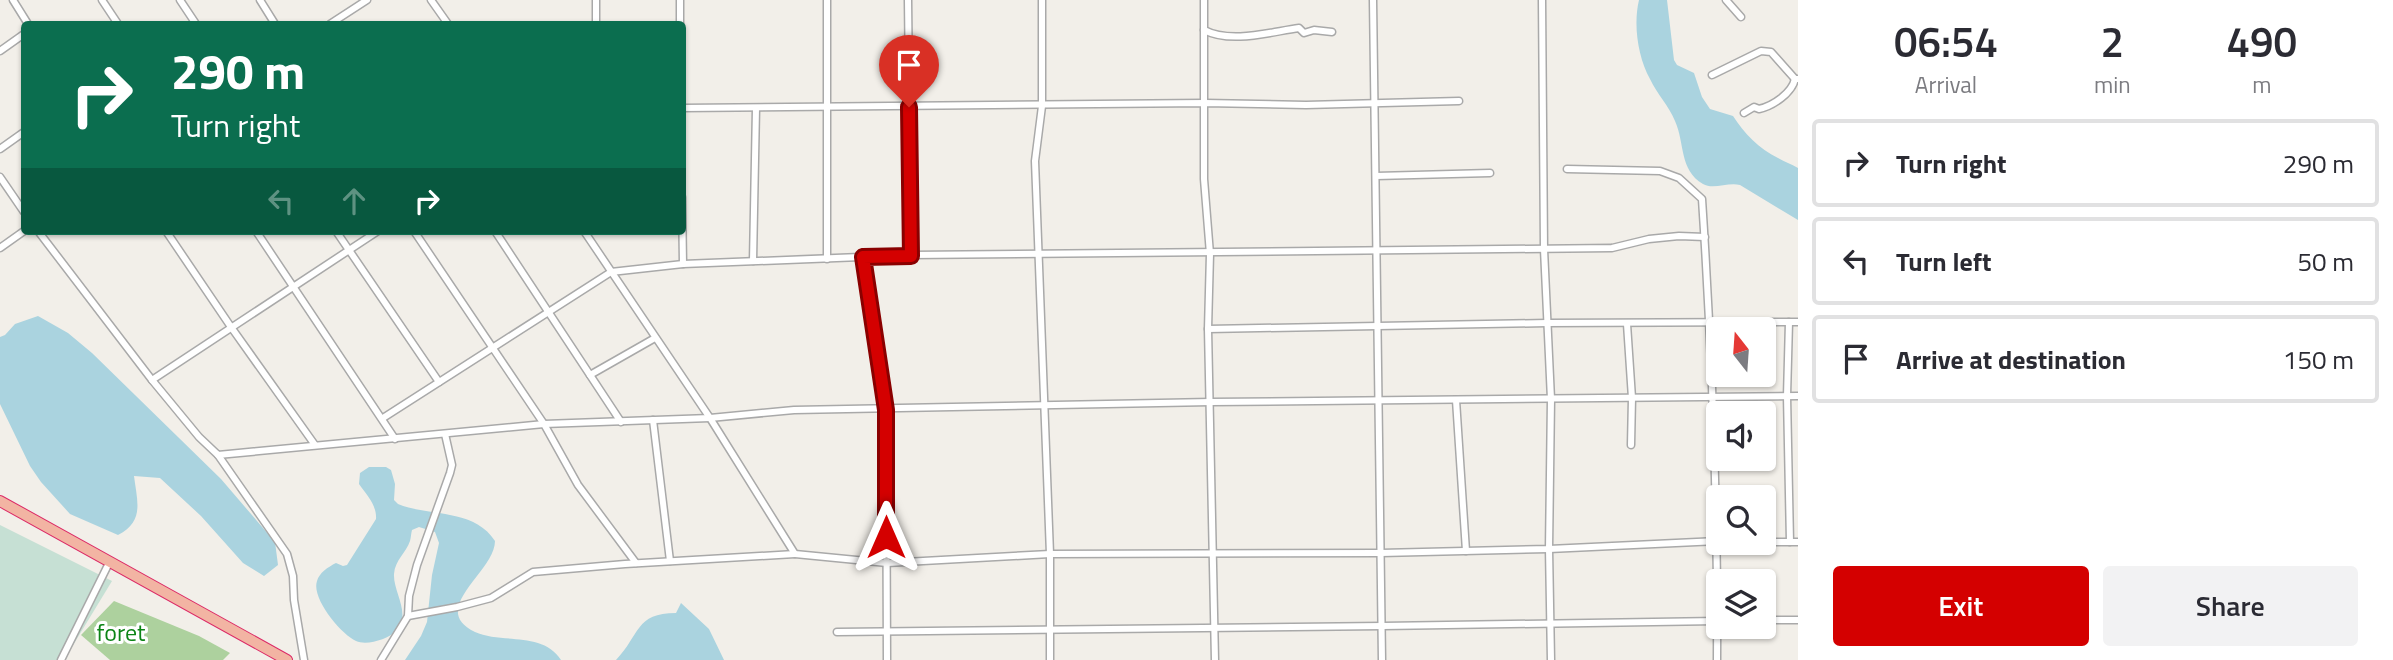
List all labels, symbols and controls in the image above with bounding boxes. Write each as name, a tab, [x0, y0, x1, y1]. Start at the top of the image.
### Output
text: 06:54	[1894, 9, 1998, 73]
text: 2	[2101, 9, 2124, 73]
text: 490	[2227, 9, 2297, 73]
text: 290 m	[171, 33, 305, 108]
pin	[879, 35, 939, 107]
icon: arrive	[890, 46, 928, 84]
icon: right	[56, 49, 147, 140]
text: Arrival	[1915, 67, 1977, 102]
text: min	[2094, 67, 2131, 102]
text: m	[2252, 67, 2271, 102]
text: Turn right	[171, 101, 300, 149]
icon: right	[1837, 144, 1875, 182]
text: Turn right	[1896, 144, 2007, 183]
text: 290 m	[2283, 144, 2354, 183]
icon: left	[262, 182, 300, 220]
icon: ahead	[335, 182, 373, 220]
icon: right	[408, 182, 446, 220]
icon: left	[1837, 242, 1875, 280]
text: Turn left	[1896, 242, 1991, 281]
text: 50 m	[2297, 242, 2354, 281]
north arrow	[1706, 317, 1776, 387]
map controls	[1706, 317, 1776, 639]
icon: arrive	[1837, 340, 1875, 378]
text: Arrive at destination	[1896, 340, 2126, 379]
text: 150 m	[2283, 340, 2354, 379]
button: sound	[1706, 401, 1776, 471]
button: search	[1706, 485, 1776, 555]
position arrow	[849, 500, 923, 574]
button: Exit	[1833, 566, 2089, 646]
button: Share	[2103, 566, 2358, 646]
button: layers	[1706, 569, 1776, 639]
park label: foret	[97, 614, 146, 650]

